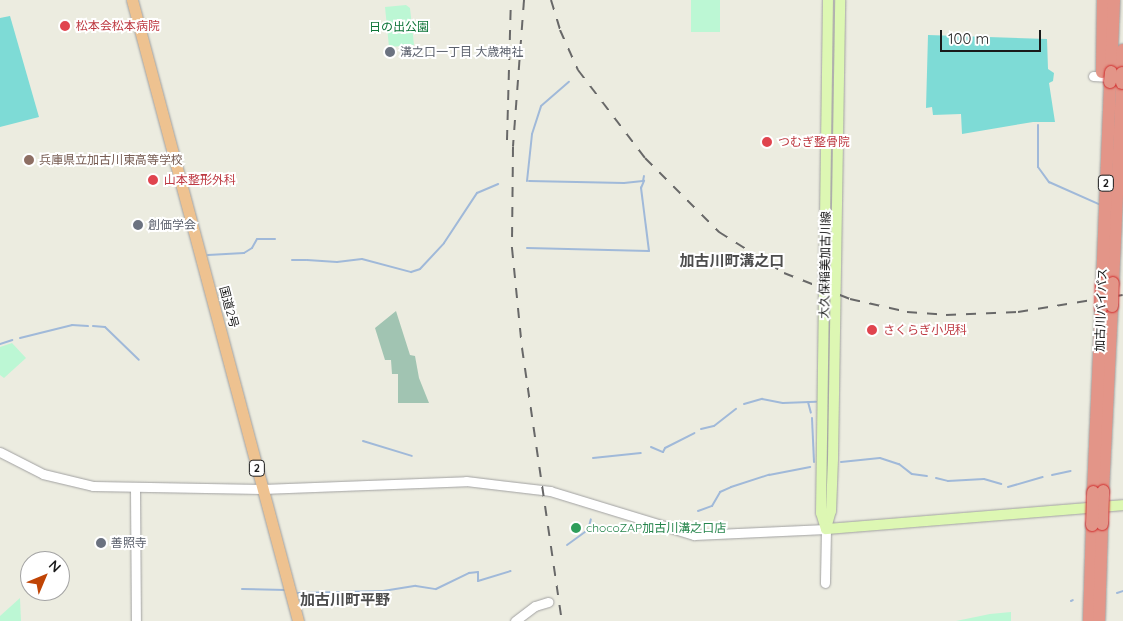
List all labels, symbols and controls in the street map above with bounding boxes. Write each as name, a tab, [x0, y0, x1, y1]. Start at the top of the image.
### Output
marker: 松本会松本病院	[58, 19, 72, 33]
place label: 松本会松本病院	[76, 19, 160, 33]
park label: 日の出公園	[369, 20, 429, 34]
scale bar	[943, 20, 1044, 52]
text: 100 m	[948, 29, 989, 48]
place label: 溝之口一丁目 大歳神社	[400, 45, 523, 59]
marker: 溝之口一丁目 大歳神社	[384, 46, 396, 58]
marker: つむぎ整骨院	[760, 135, 774, 149]
place label: つむぎ整骨院	[778, 135, 850, 149]
place label: 兵庫県立加古川東高等学校	[39, 153, 183, 167]
marker: 兵庫県立加古川東高等学校	[23, 154, 35, 166]
marker: 山本整形外科	[146, 173, 160, 187]
place label: 山本整形外科	[164, 173, 236, 187]
road number: 2	[1097, 174, 1115, 192]
street label: 大久保稲美加古川線	[817, 211, 833, 319]
place label: 創価学会	[148, 218, 196, 232]
marker: 創価学会	[132, 219, 144, 231]
district label: 加古川町溝之口	[680, 252, 784, 270]
street label: 加古川バイパス	[1092, 268, 1110, 352]
street label: 国道2号	[217, 285, 241, 329]
marker: さくらぎ小児科	[865, 323, 879, 337]
place label: さくらぎ小児科	[883, 323, 967, 337]
road number: 2	[248, 459, 266, 476]
place label: chocoZAP加古川溝之口店	[586, 521, 726, 535]
marker: chocoZAP加古川溝之口店	[570, 522, 582, 534]
place label: 善照寺	[111, 536, 147, 550]
marker: 善照寺	[95, 537, 107, 549]
north arrow	[20, 551, 70, 601]
text: N	[45, 556, 65, 576]
district label: 加古川町平野	[300, 591, 390, 609]

